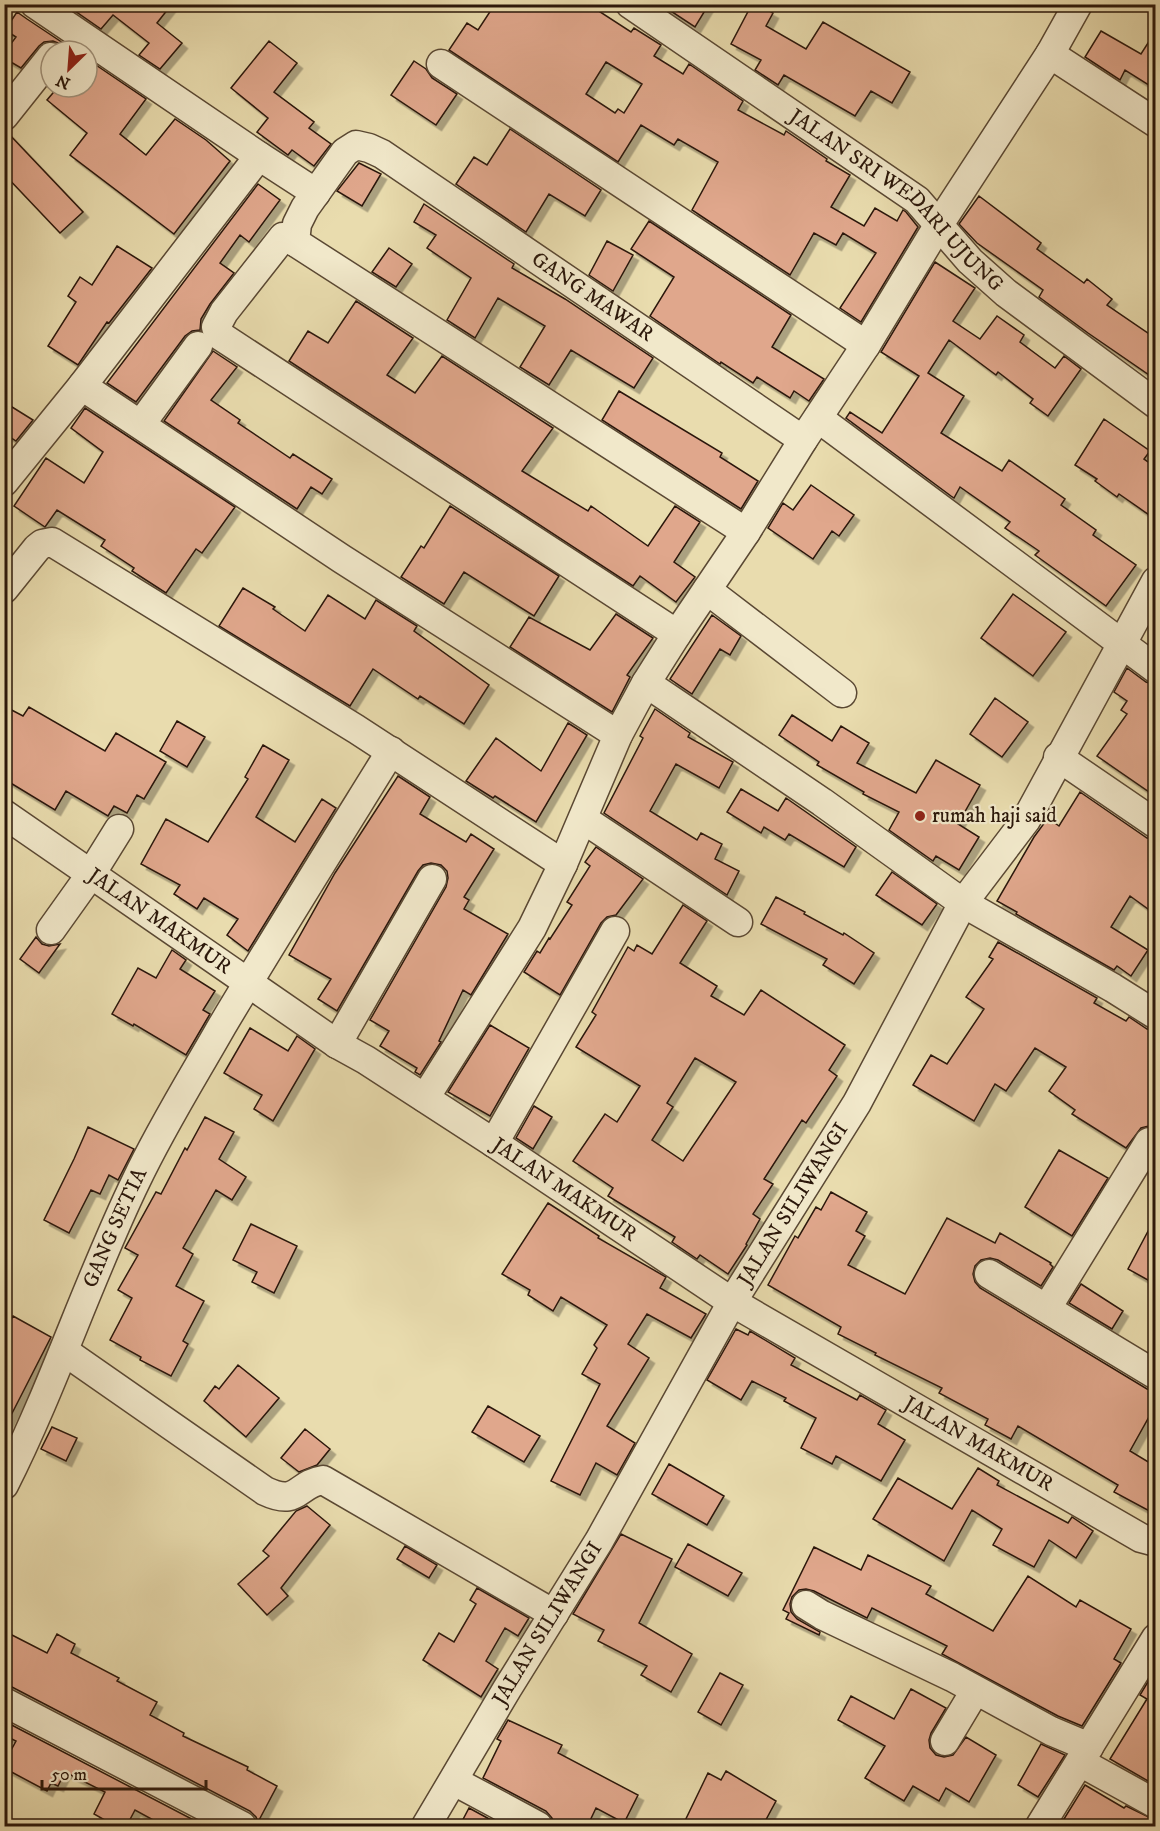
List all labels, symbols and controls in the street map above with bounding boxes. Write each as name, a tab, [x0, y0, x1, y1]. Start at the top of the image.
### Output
north arrow	[39, 39, 99, 99]
text: N	[53, 70, 73, 94]
street label: JALAN SRI WEDARI UJUNG	[782, 102, 1009, 298]
street label: GANG MAWAR	[526, 246, 658, 348]
place label: rumah haji said	[932, 803, 1057, 829]
marker: rumah haji said	[913, 809, 927, 823]
street label: JALAN MAKMUR	[81, 862, 236, 980]
street label: JALAN SILIWANGI	[731, 1118, 854, 1293]
street label: JALAN MAKMUR	[485, 1131, 642, 1248]
street label: GANG SETIA	[77, 1163, 153, 1292]
street label: JALAN MAKMUR	[897, 1390, 1058, 1498]
street label: JALAN SILIWANGI	[486, 1537, 608, 1712]
scale bar	[42, 1753, 206, 1791]
text: 50 m	[51, 1764, 87, 1786]

